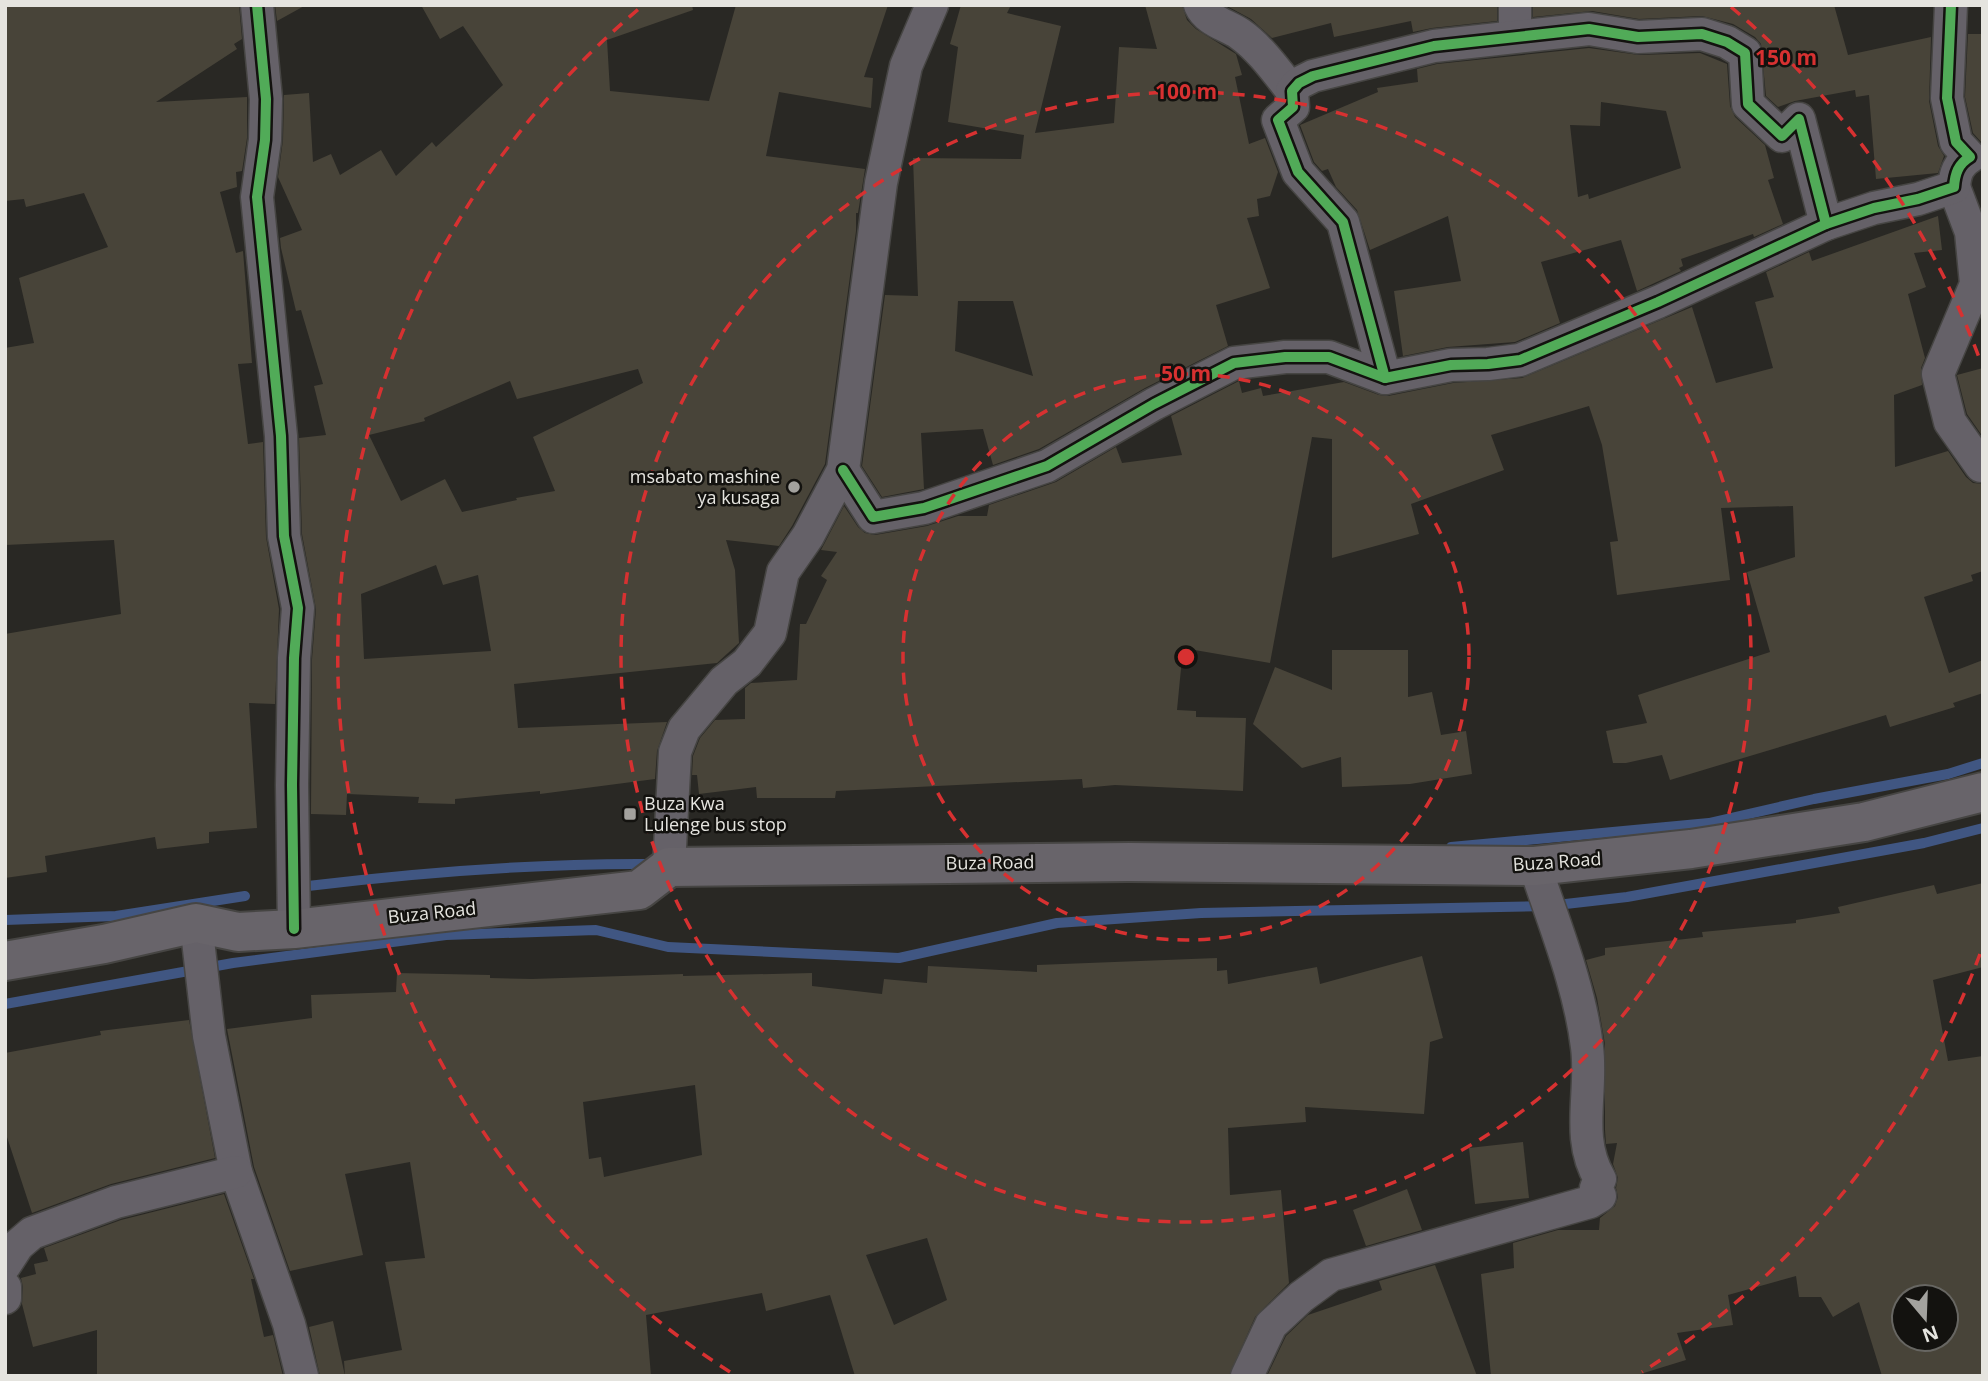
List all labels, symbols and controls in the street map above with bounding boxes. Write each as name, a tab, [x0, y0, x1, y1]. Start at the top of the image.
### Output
text: 150 m	[1755, 43, 1817, 71]
text: 100 m	[1155, 77, 1217, 105]
text: 50 m	[1161, 359, 1211, 387]
place label: msabato mashine ya kusaga	[630, 464, 780, 509]
marker: msabato mashine ya kusaga	[786, 479, 802, 495]
centre of rings	[1174, 645, 1198, 669]
place label: Buza Kwa Lulenge bus stop	[644, 791, 787, 836]
marker: Buza Kwa Lulenge bus stop	[622, 806, 638, 822]
street label: Buza Road	[1512, 846, 1602, 876]
street label: Buza Road	[945, 849, 1035, 875]
street label: Buza Road	[387, 895, 477, 929]
north arrow	[1890, 1283, 1960, 1353]
text: N	[1919, 1319, 1942, 1349]

